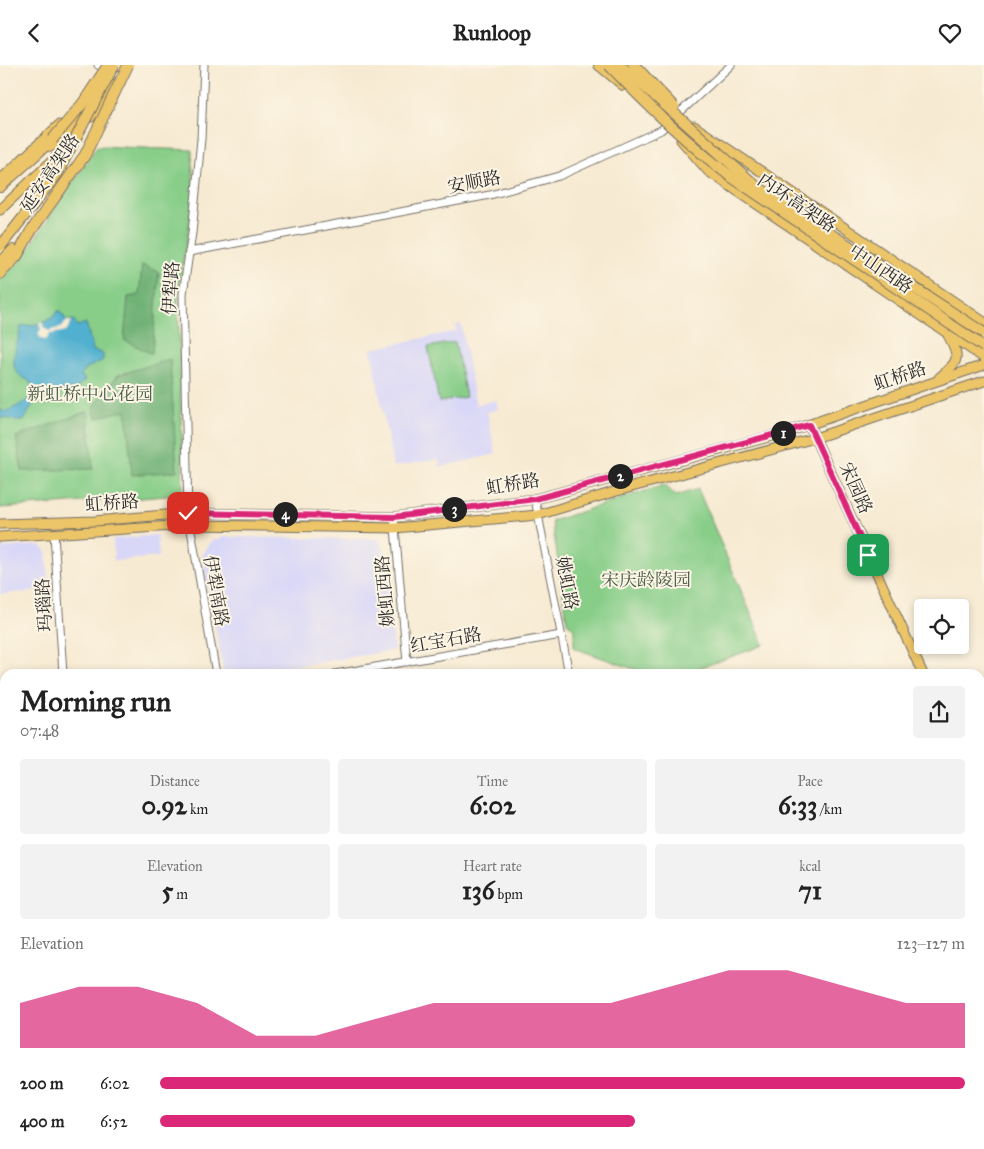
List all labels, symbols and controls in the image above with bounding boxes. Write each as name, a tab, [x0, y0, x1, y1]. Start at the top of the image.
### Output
icon: back	[20, 19, 48, 47]
text: Runloop	[453, 19, 531, 46]
icon: heart	[936, 19, 964, 47]
street label: 延安高架路	[16, 130, 84, 216]
street label: 安顺路	[445, 166, 503, 198]
street label: 内环高架路	[754, 169, 840, 237]
street label: 中山西路	[845, 240, 917, 298]
street label: 伊犁路	[158, 260, 184, 316]
street label: 虹桥路	[871, 357, 929, 395]
park label: 新虹桥中心花园	[27, 383, 153, 405]
pin: 1	[770, 421, 796, 445]
text: 1	[781, 425, 786, 442]
street label: 宋园路	[835, 459, 877, 517]
pin: 2	[608, 463, 632, 489]
text: 2	[617, 468, 624, 485]
street label: 虹桥路	[485, 469, 541, 499]
street label: 虹桥路	[84, 490, 140, 516]
pin	[167, 492, 209, 534]
pin: 3	[442, 497, 466, 521]
icon: check	[174, 499, 202, 527]
pin: 4	[272, 501, 298, 527]
text: 3	[452, 501, 457, 518]
text: 4	[282, 506, 289, 523]
pin	[847, 534, 889, 576]
icon: arrive	[854, 541, 882, 569]
street label: 伊犁南路	[199, 554, 233, 628]
street label: 姚虹西路	[371, 554, 399, 628]
street label: 姚虹路	[551, 554, 583, 612]
park label: 宋庆龄陵园	[601, 569, 691, 591]
street label: 玛瑙路	[31, 577, 57, 633]
map controls	[914, 599, 969, 654]
button: locate	[914, 599, 969, 654]
street label: 红宝石路	[409, 623, 483, 657]
text: Morning run	[20, 684, 171, 719]
button: share	[913, 686, 965, 738]
text: 07:48	[20, 721, 59, 740]
text: Distance	[150, 773, 200, 790]
text: Time	[477, 773, 508, 790]
text: Pace	[797, 773, 823, 790]
text: 0.92	[141, 790, 187, 821]
text: 6:02	[469, 790, 515, 821]
text: 6:33	[778, 790, 817, 821]
text: km	[187, 801, 208, 818]
text: /km	[817, 801, 842, 818]
text: Elevation	[147, 858, 203, 875]
text: Heart rate	[463, 858, 522, 875]
text: kcal	[799, 858, 821, 875]
text: 5	[162, 875, 173, 906]
text: 136	[462, 875, 495, 906]
text: 71	[799, 875, 822, 906]
text: m	[173, 886, 188, 903]
text: bpm	[495, 886, 523, 903]
text: Elevation	[20, 934, 84, 953]
text: 123–127 m	[897, 934, 965, 953]
text: 200 m	[20, 1074, 63, 1093]
text: 6:02	[100, 1074, 129, 1093]
text: 400 m	[20, 1112, 64, 1131]
text: 6:52	[100, 1112, 128, 1131]

